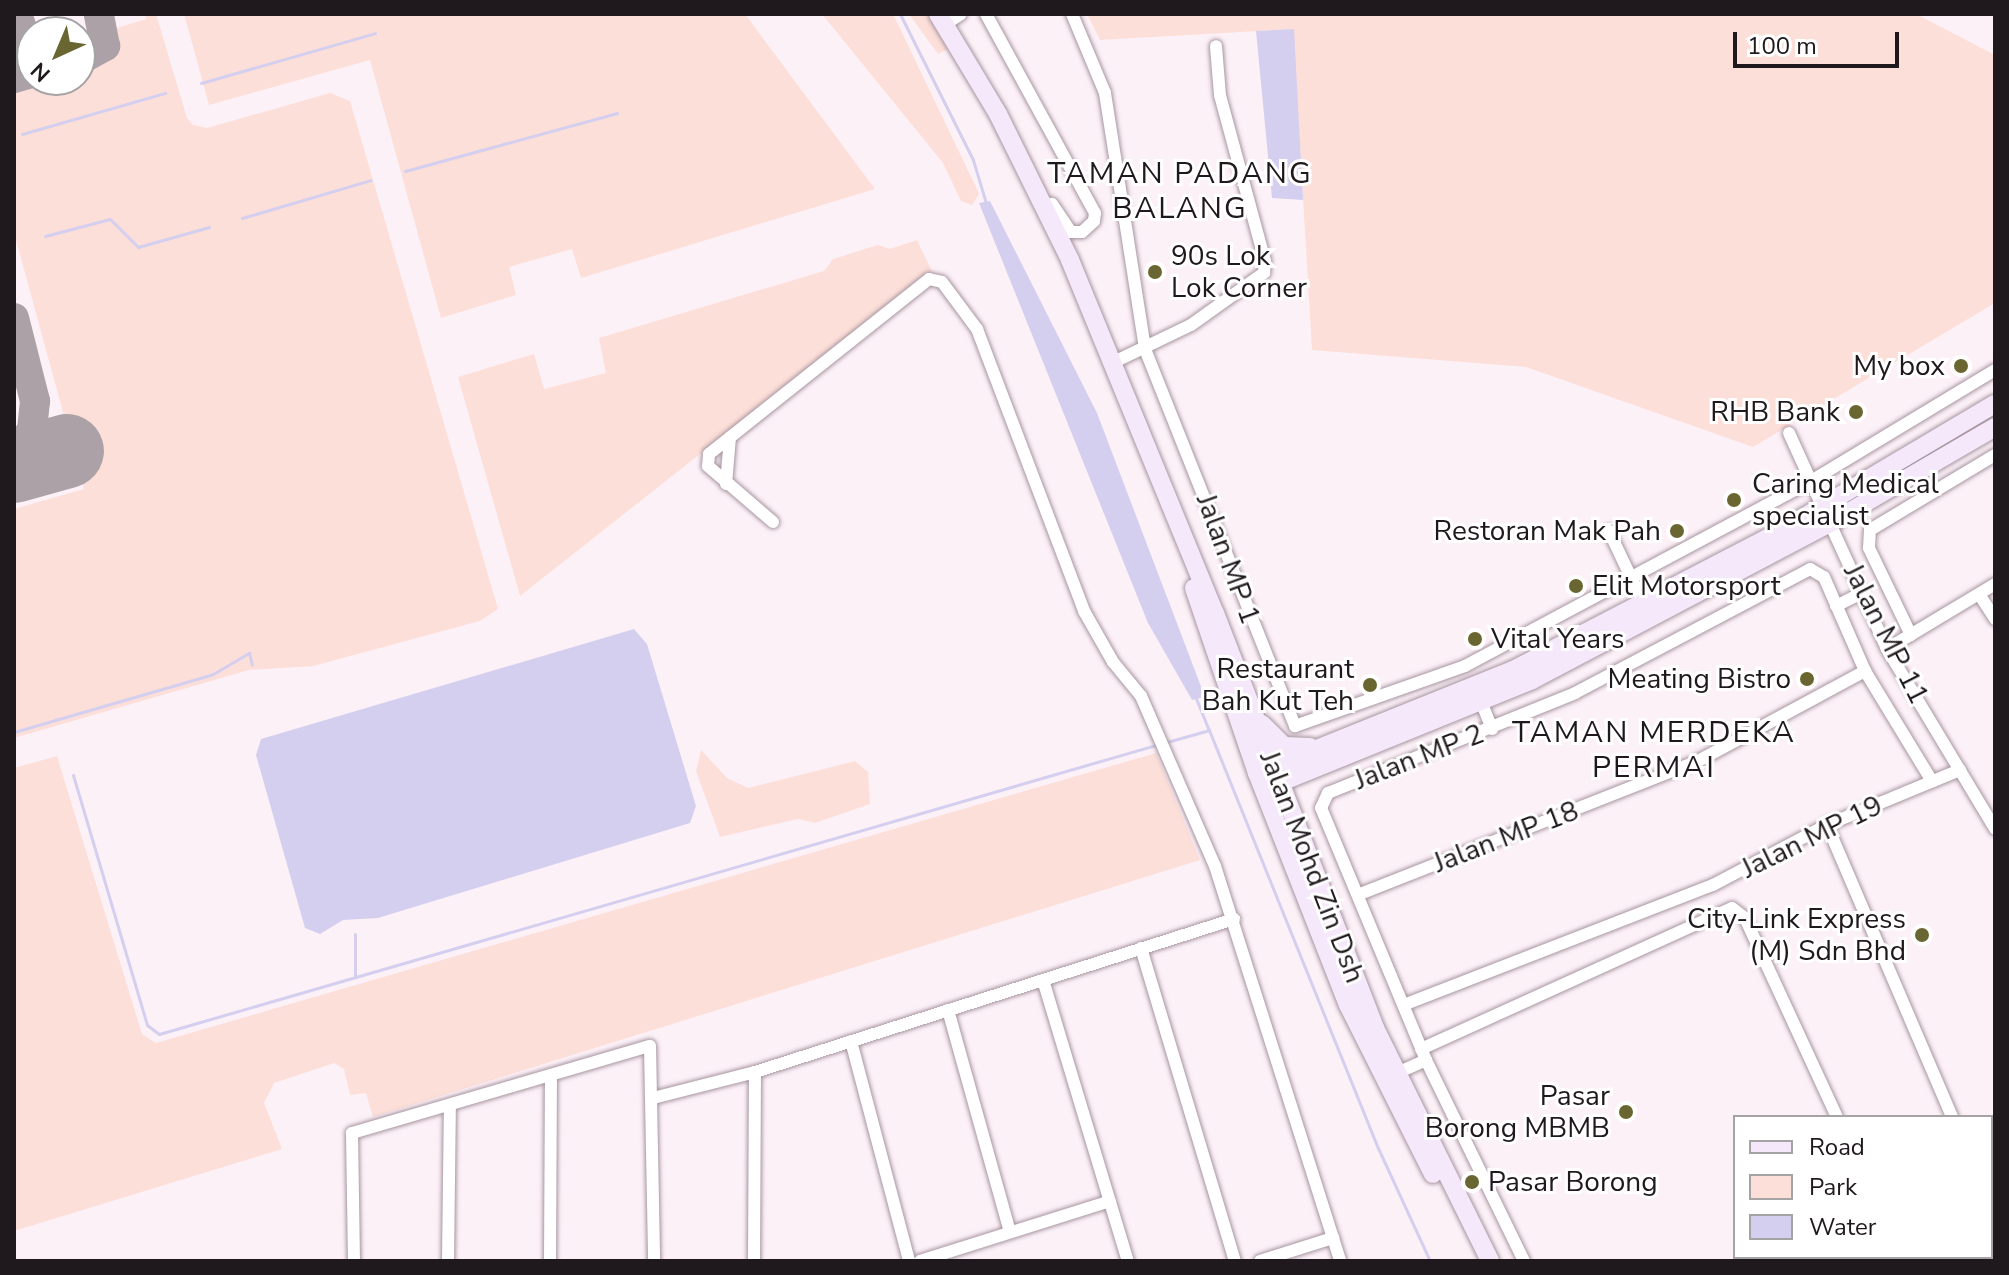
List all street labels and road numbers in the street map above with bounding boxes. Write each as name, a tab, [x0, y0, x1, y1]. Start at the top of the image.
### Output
street label: Jalan MP 1	[1189, 489, 1267, 629]
street label: Jalan MP 11	[1836, 558, 1936, 710]
street label: Jalan MP 2	[1350, 717, 1488, 797]
street label: Jalan Mohd Zin Dsh	[1252, 746, 1372, 988]
street label: Jalan MP 19	[1736, 788, 1888, 886]
street label: Jalan MP 18	[1429, 794, 1583, 880]

